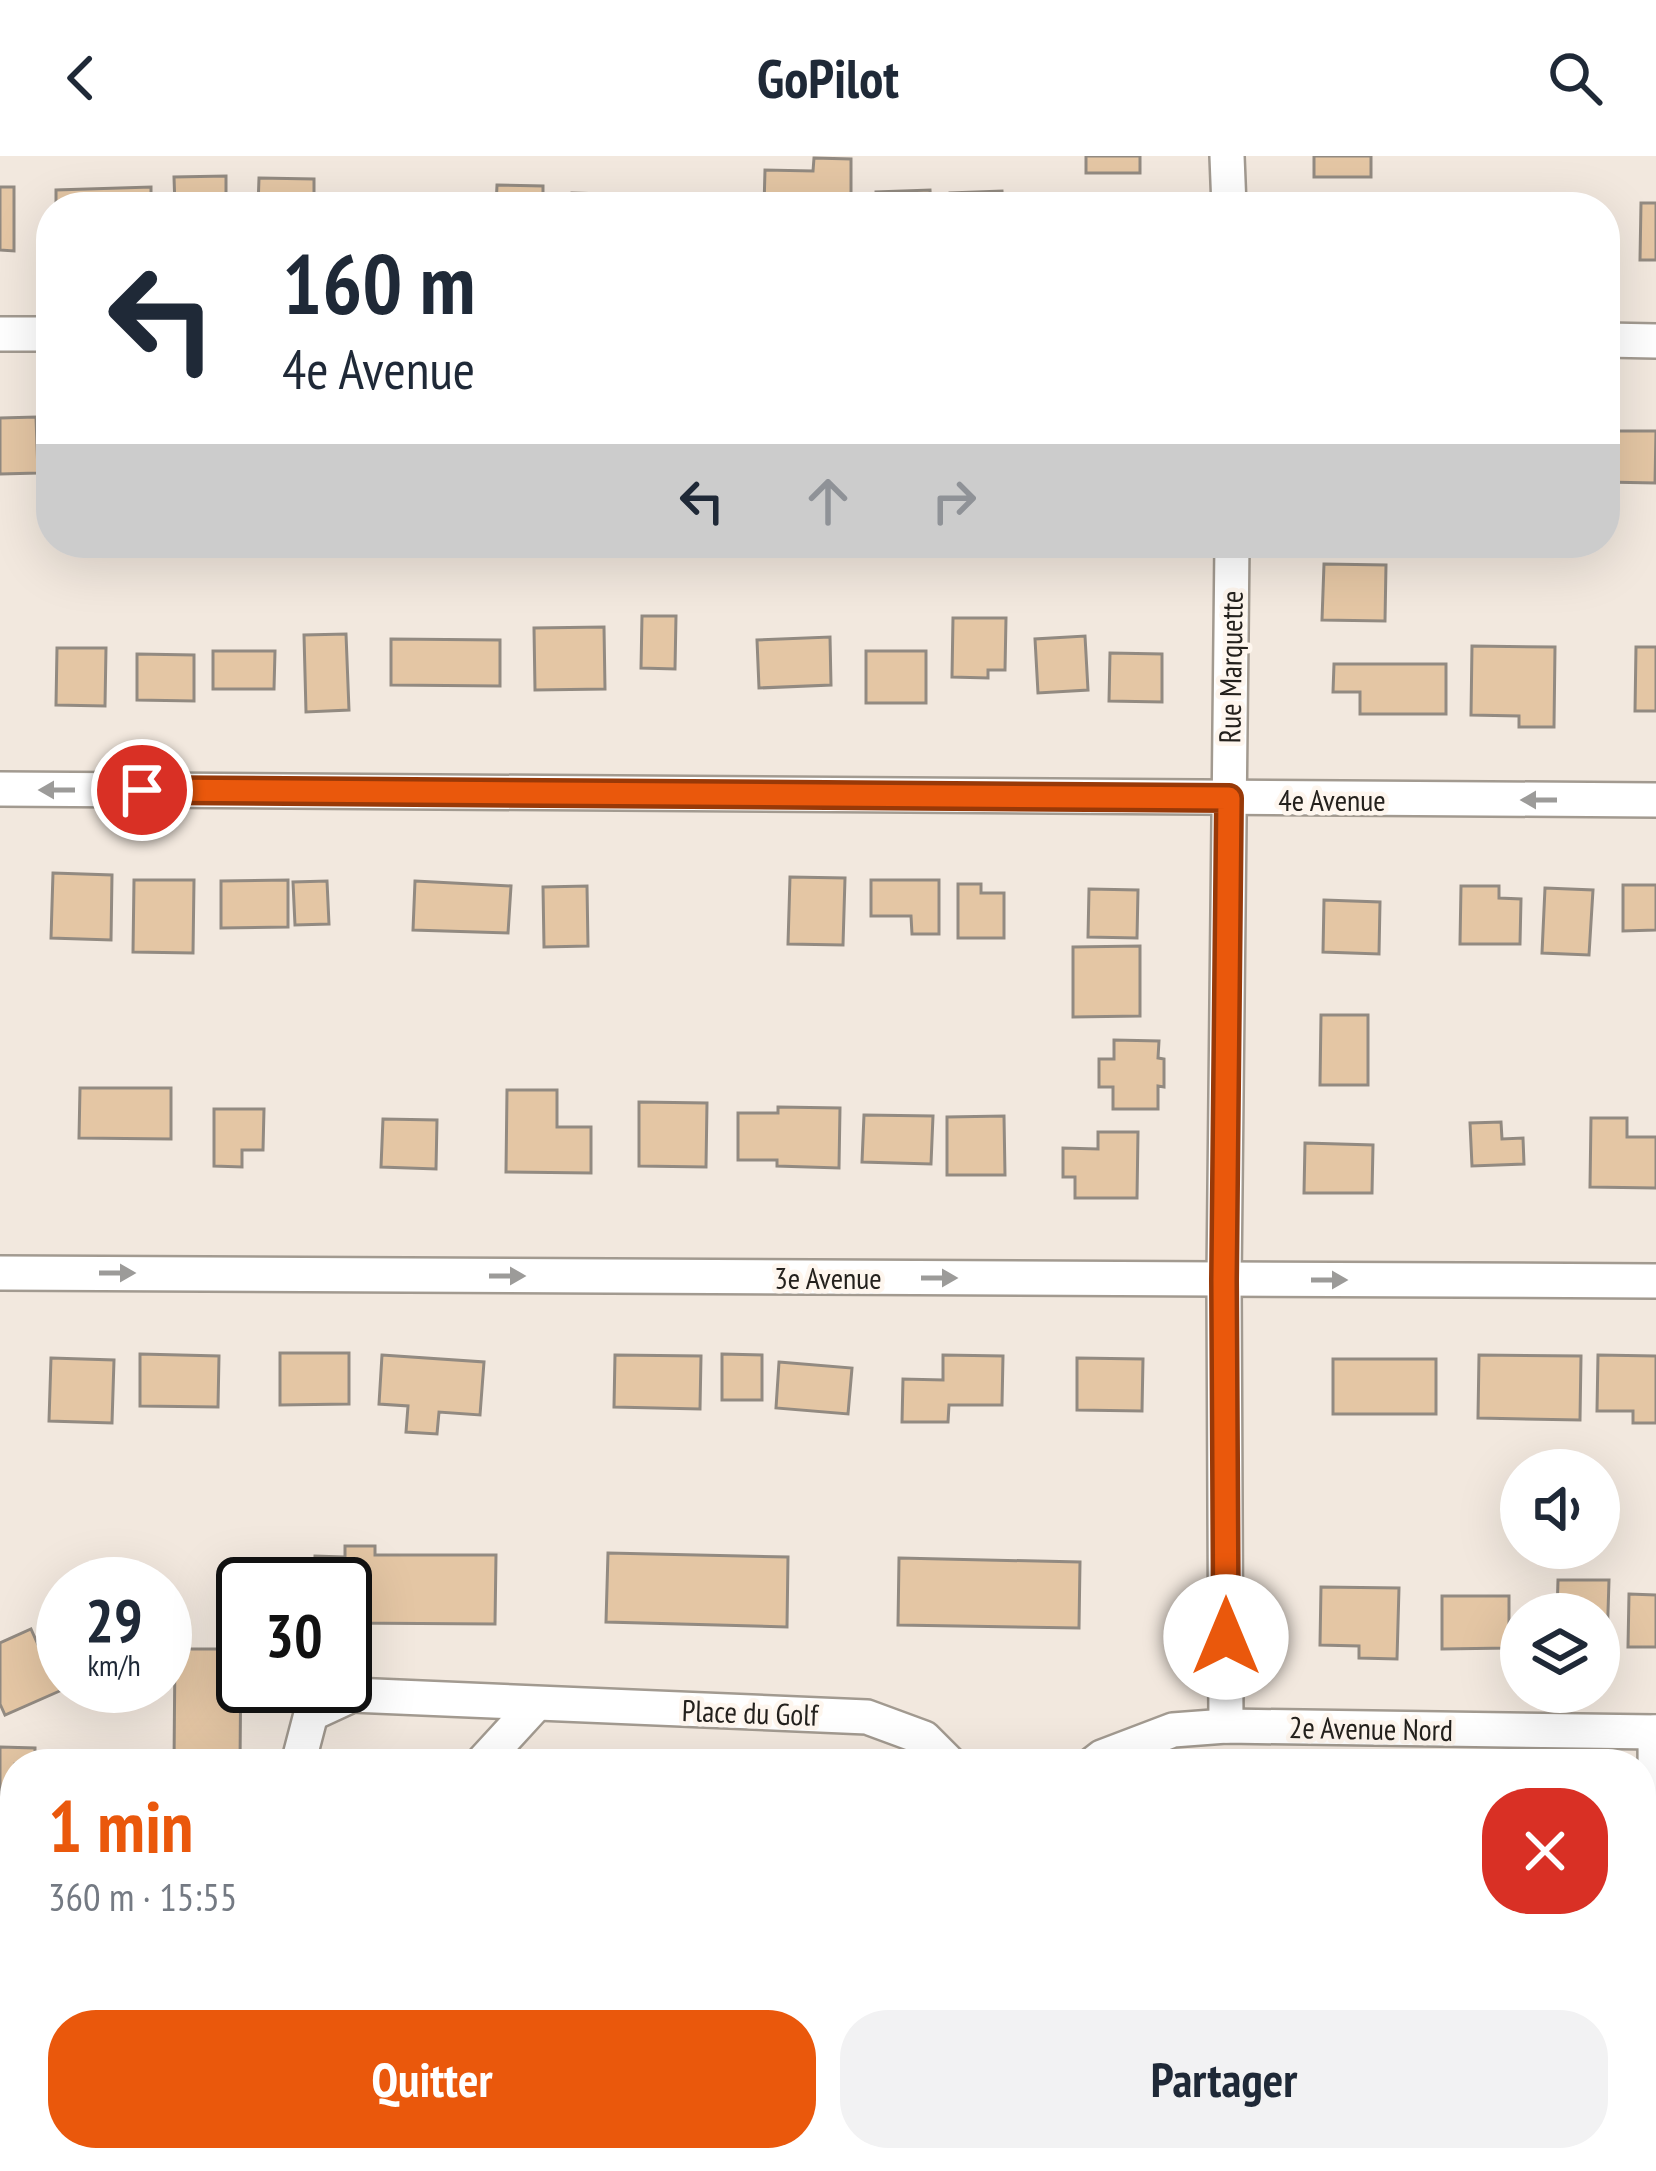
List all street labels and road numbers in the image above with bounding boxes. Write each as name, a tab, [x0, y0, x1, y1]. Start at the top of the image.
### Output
street label: Rue Marquette	[1209, 590, 1251, 744]
street label: 4e Avenue	[1278, 780, 1386, 819]
street label: 3e Avenue	[774, 1258, 882, 1297]
street label: Place du Golf	[681, 1690, 820, 1734]
street label: 2e Avenue Nord	[1289, 1707, 1453, 1749]

